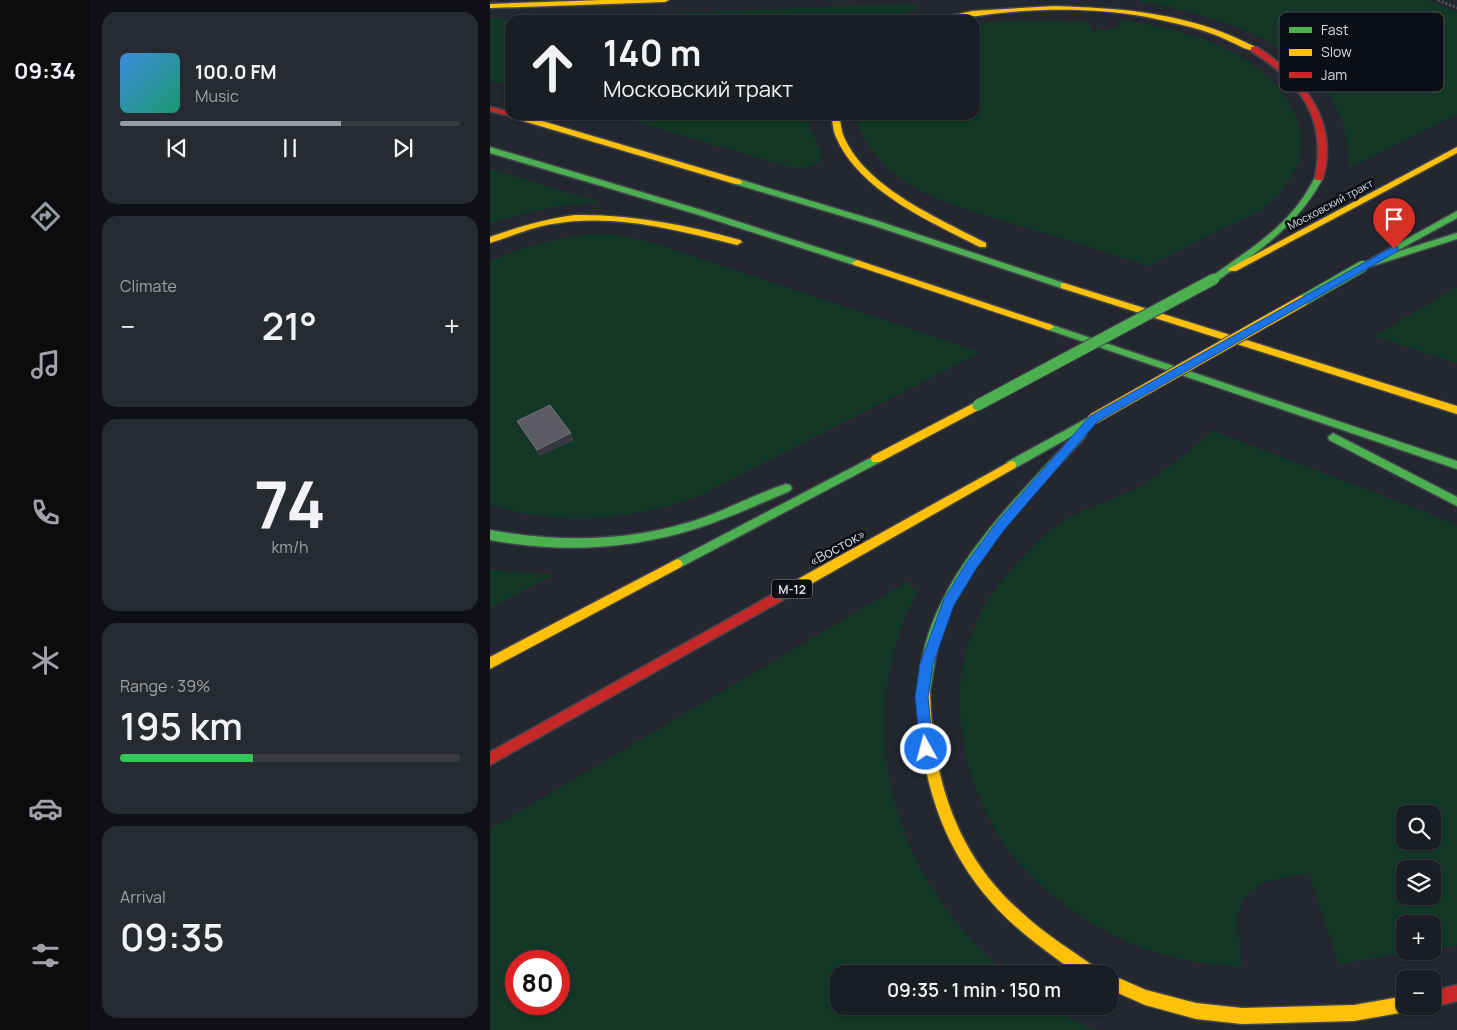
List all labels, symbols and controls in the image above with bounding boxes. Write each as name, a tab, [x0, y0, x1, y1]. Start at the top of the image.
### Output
legend	[1279, 12, 1444, 92]
text: Fast	[1321, 20, 1349, 39]
text: 140 m	[603, 29, 701, 77]
icon: ahead	[520, 35, 585, 100]
text: Slow	[1321, 42, 1352, 61]
text: 09:34	[14, 56, 76, 86]
text: 100.0 FM	[195, 59, 277, 85]
text: Jam	[1321, 65, 1347, 84]
text: Московский тракт	[603, 74, 793, 104]
text: Music	[195, 85, 239, 107]
icon: previous	[163, 134, 191, 162]
icon: pause	[276, 134, 304, 162]
icon: next	[389, 134, 417, 162]
street label: Московский тракт	[1285, 175, 1376, 233]
pin	[1373, 198, 1415, 249]
icon: directions	[28, 199, 63, 234]
icon: arrive	[1380, 205, 1408, 233]
text: Climate	[120, 275, 177, 297]
text: 21°	[262, 299, 317, 351]
text: −	[120, 307, 135, 345]
text: +	[444, 307, 460, 345]
icon: music	[28, 347, 63, 382]
text: 74	[254, 459, 326, 548]
icon: phone	[28, 495, 63, 530]
street label: «Восток»	[805, 524, 869, 570]
text: km/h	[271, 536, 309, 558]
road number: М-12	[772, 580, 812, 598]
icon: climate	[28, 643, 63, 678]
text: Range · 39%	[120, 675, 211, 697]
text: 195 km	[120, 699, 243, 751]
position arrow	[899, 722, 951, 774]
icon: car	[28, 791, 63, 826]
map controls	[1396, 805, 1441, 1015]
button: search	[1396, 805, 1441, 850]
button: layers	[1396, 860, 1441, 905]
text: Arrival	[120, 886, 166, 908]
text: 09:35	[120, 910, 224, 962]
button: +	[1396, 915, 1441, 960]
icon: filters	[28, 938, 63, 973]
speed limit sign: 80	[505, 950, 570, 1015]
button: −	[1396, 970, 1441, 1015]
text: 09:35 · 1 min · 150 m	[887, 977, 1061, 1003]

